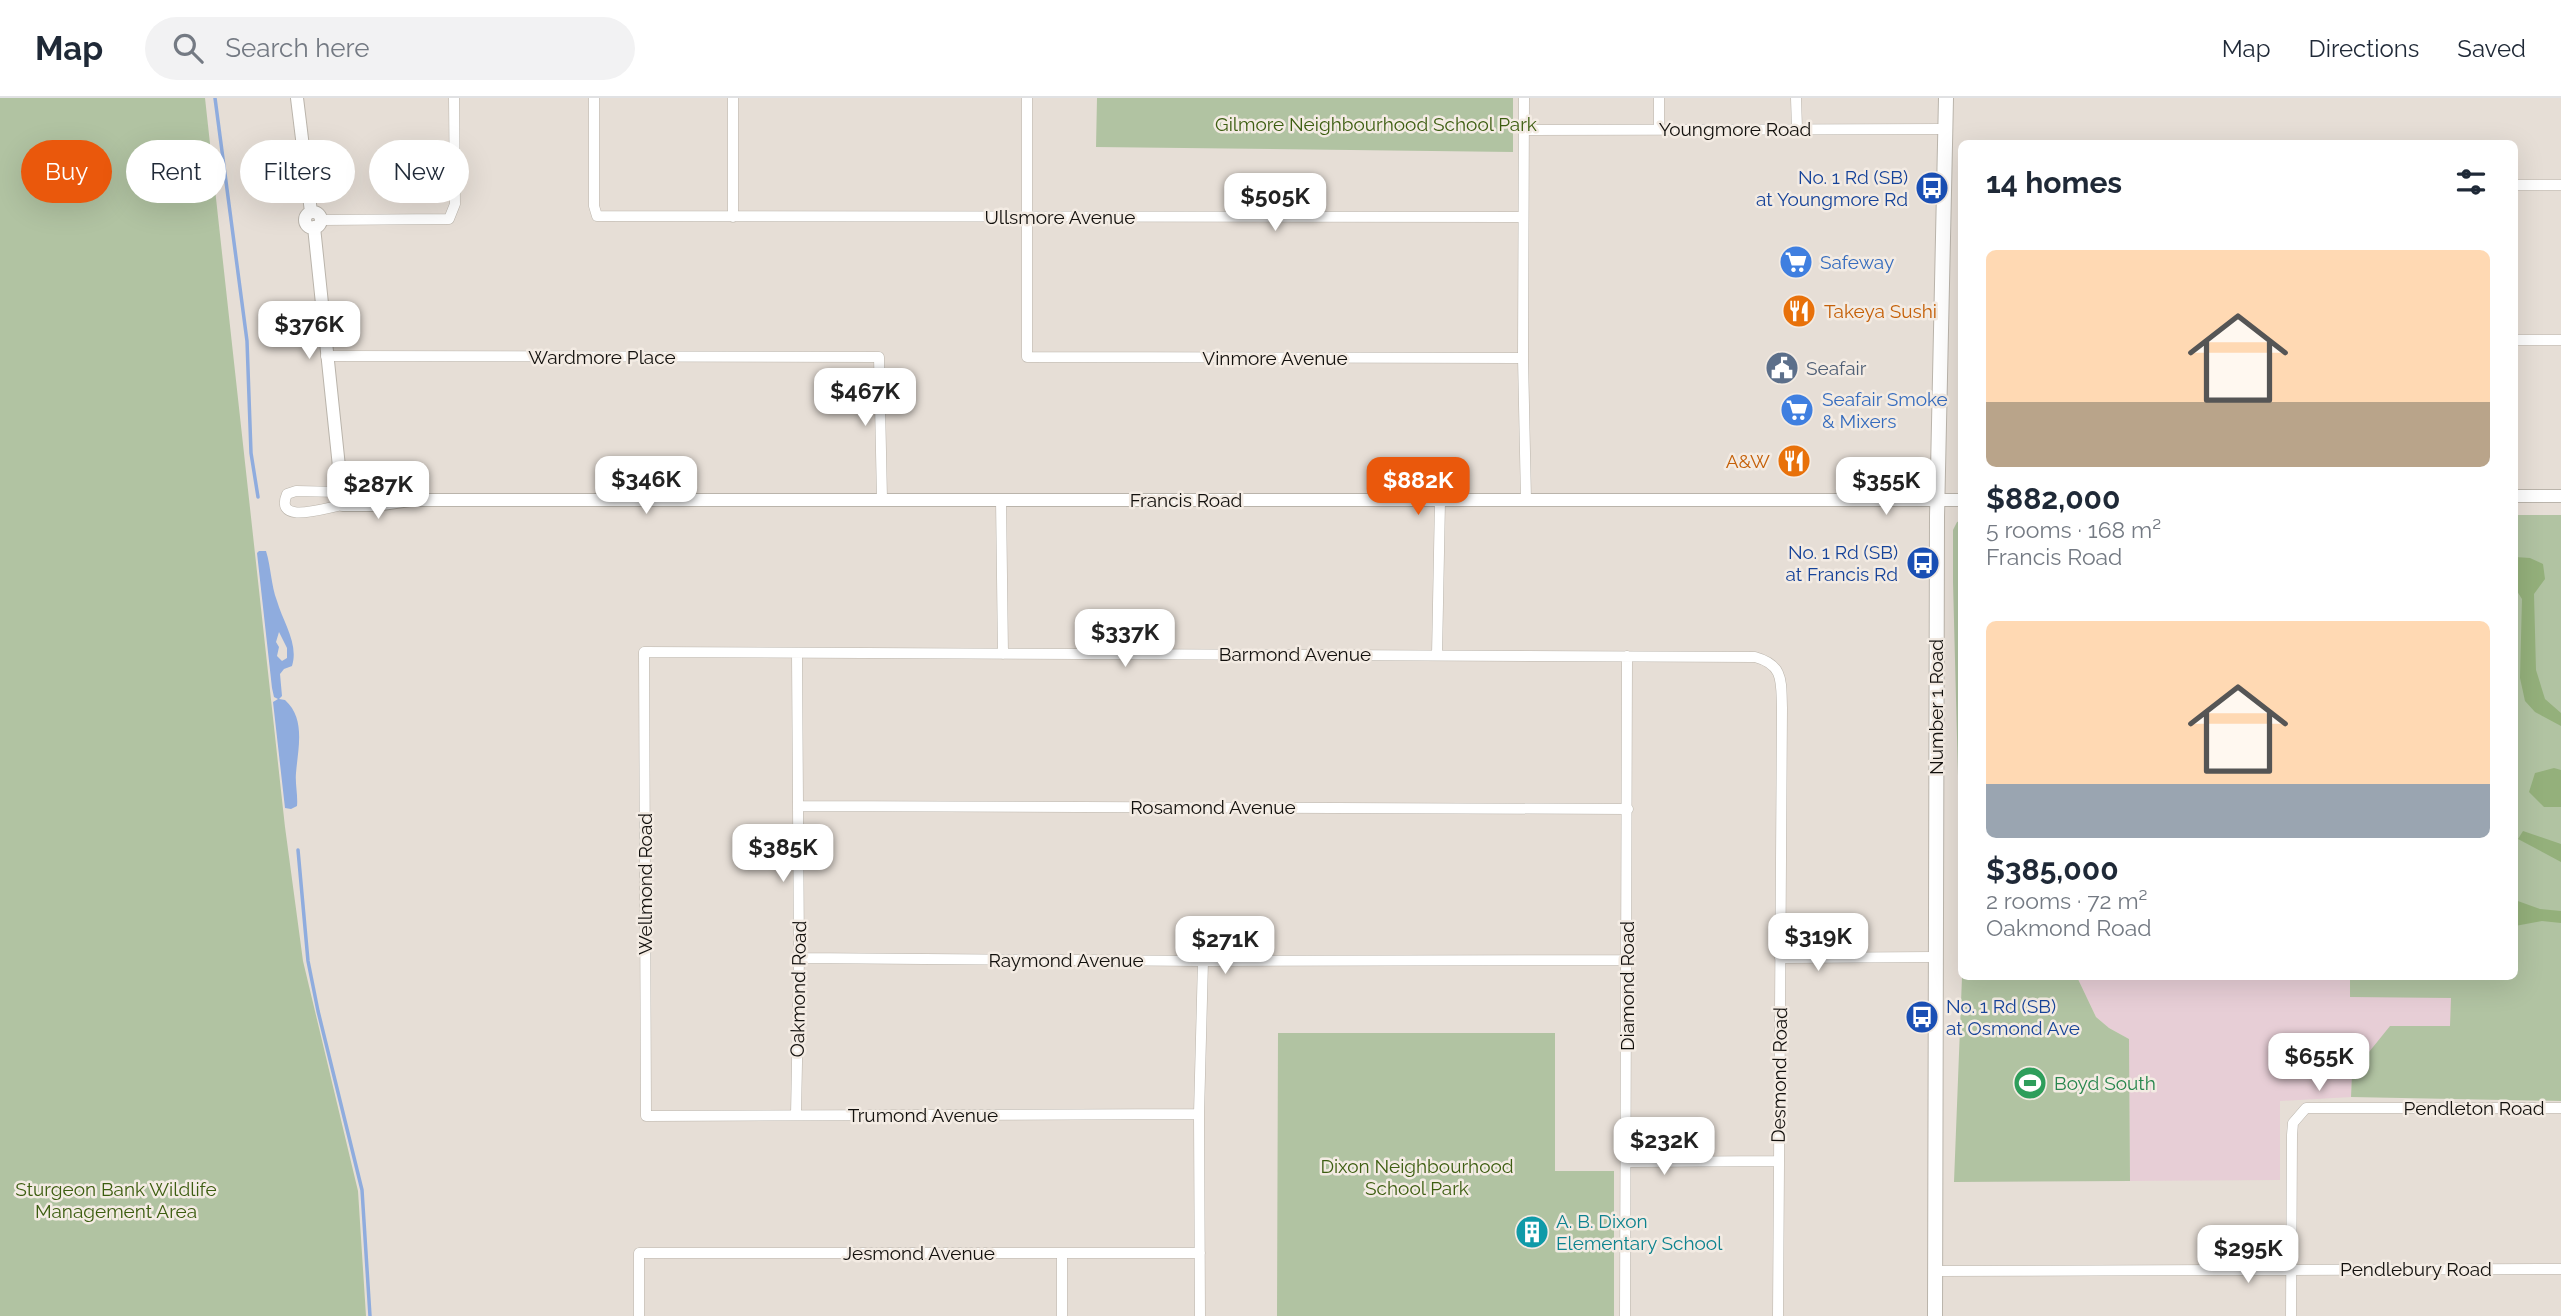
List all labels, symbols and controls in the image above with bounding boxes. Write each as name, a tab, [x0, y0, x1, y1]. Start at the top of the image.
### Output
search box	[145, 17, 635, 80]
text: Map	[35, 29, 103, 68]
icon: search	[169, 29, 207, 67]
text: Search here	[225, 33, 370, 63]
text: Map	[2222, 34, 2271, 63]
text: Directions	[2309, 34, 2419, 63]
text: Saved	[2457, 34, 2526, 63]
park label: Gilmore Neighbourhood School Park	[1215, 113, 1537, 135]
street label: Youngmore Road	[1659, 118, 1811, 140]
chip: Buy	[21, 140, 112, 203]
chip: Rent	[126, 140, 226, 203]
chip: Filters	[240, 140, 355, 203]
chip: New	[369, 140, 469, 203]
icon: filters	[2452, 163, 2490, 201]
text: 14 homes	[1986, 165, 2122, 200]
place label: No. 1 Rd (SB) at Youngmore Rd	[1756, 166, 1908, 210]
bus stop icon: No. 1 Rd (SB) at Youngmore Rd	[1913, 169, 1951, 207]
pin: $505K	[1226, 174, 1324, 233]
text: $505K	[1240, 182, 1310, 209]
street label: Ullsmore Avenue	[985, 206, 1135, 228]
supermarket icon: Safeway	[1777, 243, 1815, 281]
place label: Safeway	[1820, 251, 1894, 273]
restaurant icon: Takeya Sushi	[1780, 292, 1818, 330]
icon: home	[2175, 295, 2301, 421]
place label: Takeya Sushi	[1824, 300, 1937, 322]
pin: $376K	[260, 302, 358, 361]
text: $376K	[274, 310, 344, 337]
street label: Wardmore Place	[528, 346, 676, 368]
street label: Vinmore Avenue	[1202, 347, 1348, 369]
public building icon: Seafair	[1763, 349, 1801, 387]
place label: Seafair	[1806, 357, 1867, 379]
pin: $467K	[816, 368, 914, 428]
text: $467K	[830, 377, 900, 404]
place label: Seafair Smoke & Mixers	[1822, 388, 1948, 432]
supermarket icon: Seafair Smoke & Mixers	[1778, 391, 1816, 429]
restaurant icon: A&W	[1775, 442, 1813, 480]
place label: A&W	[1726, 450, 1770, 472]
pin: $346K	[597, 456, 695, 516]
pin: $882K	[1369, 458, 1467, 517]
pin: $355K	[1837, 458, 1935, 517]
pin: $287K	[329, 462, 427, 521]
text: $346K	[611, 465, 681, 492]
text: $882K	[1383, 466, 1453, 493]
text: $355K	[1852, 466, 1920, 493]
text: $287K	[343, 470, 413, 497]
text: $882,000	[1986, 481, 2120, 516]
street label: Francis Road	[1130, 489, 1242, 511]
text: 5 rooms · 168 m²	[1986, 516, 2161, 543]
place label: No. 1 Rd (SB) at Francis Rd	[1785, 541, 1898, 585]
text: Francis Road	[1986, 543, 2122, 570]
bus stop icon: No. 1 Rd (SB) at Francis Rd	[1904, 544, 1942, 582]
pin: $337K	[1076, 610, 1174, 669]
text: $337K	[1091, 618, 1159, 645]
street label: Number 1 Road	[1925, 639, 1947, 775]
street label: Barmond Avenue	[1219, 643, 1371, 665]
icon: home	[2175, 666, 2301, 792]
street label: Rosamond Avenue	[1130, 796, 1296, 818]
street label: Wellmond Road	[634, 813, 656, 955]
pin: $385K	[734, 824, 832, 884]
text: $385K	[748, 833, 818, 860]
text: $385,000	[1986, 852, 2119, 887]
text: 2 rooms · 72 m²	[1986, 887, 2147, 914]
pin: $319K	[1769, 914, 1867, 973]
text: Oakmond Road	[1986, 914, 2152, 941]
pin: $271K	[1176, 916, 1274, 976]
street label: Oakmond Road	[786, 920, 810, 1058]
street label: Diamond Road	[1616, 921, 1638, 1051]
text: $319K	[1784, 922, 1852, 949]
text: $271K	[1191, 925, 1259, 952]
street label: Raymond Avenue	[988, 949, 1144, 971]
place label: No. 1 Rd (SB) at Osmond Ave	[1946, 995, 2080, 1039]
bus stop icon: No. 1 Rd (SB) at Osmond Ave	[1903, 998, 1941, 1036]
street label: Desmond Road	[1767, 1007, 1791, 1143]
pin: $655K	[2270, 1034, 2368, 1093]
text: $655K	[2284, 1042, 2354, 1069]
sports icon: Boyd South	[2011, 1064, 2049, 1102]
place label: Boyd South	[2054, 1072, 2156, 1094]
street label: Pendleton Road	[2404, 1097, 2544, 1119]
street label: Trumond Avenue	[848, 1104, 998, 1126]
pin: $232K	[1615, 1118, 1713, 1177]
text: $232K	[1630, 1126, 1698, 1153]
park label: Dixon Neighbourhood School Park	[1320, 1155, 1514, 1199]
park label: Sturgeon Bank Wildlife Management Area	[15, 1178, 217, 1222]
place label: A. B. Dixon Elementary School	[1556, 1210, 1723, 1254]
building icon: A. B. Dixon Elementary School	[1513, 1213, 1551, 1251]
pin: $295K	[2199, 1226, 2297, 1285]
text: $295K	[2213, 1234, 2283, 1261]
street label: Jesmond Avenue	[843, 1242, 995, 1264]
street label: Pendlebury Road	[2340, 1258, 2492, 1280]

